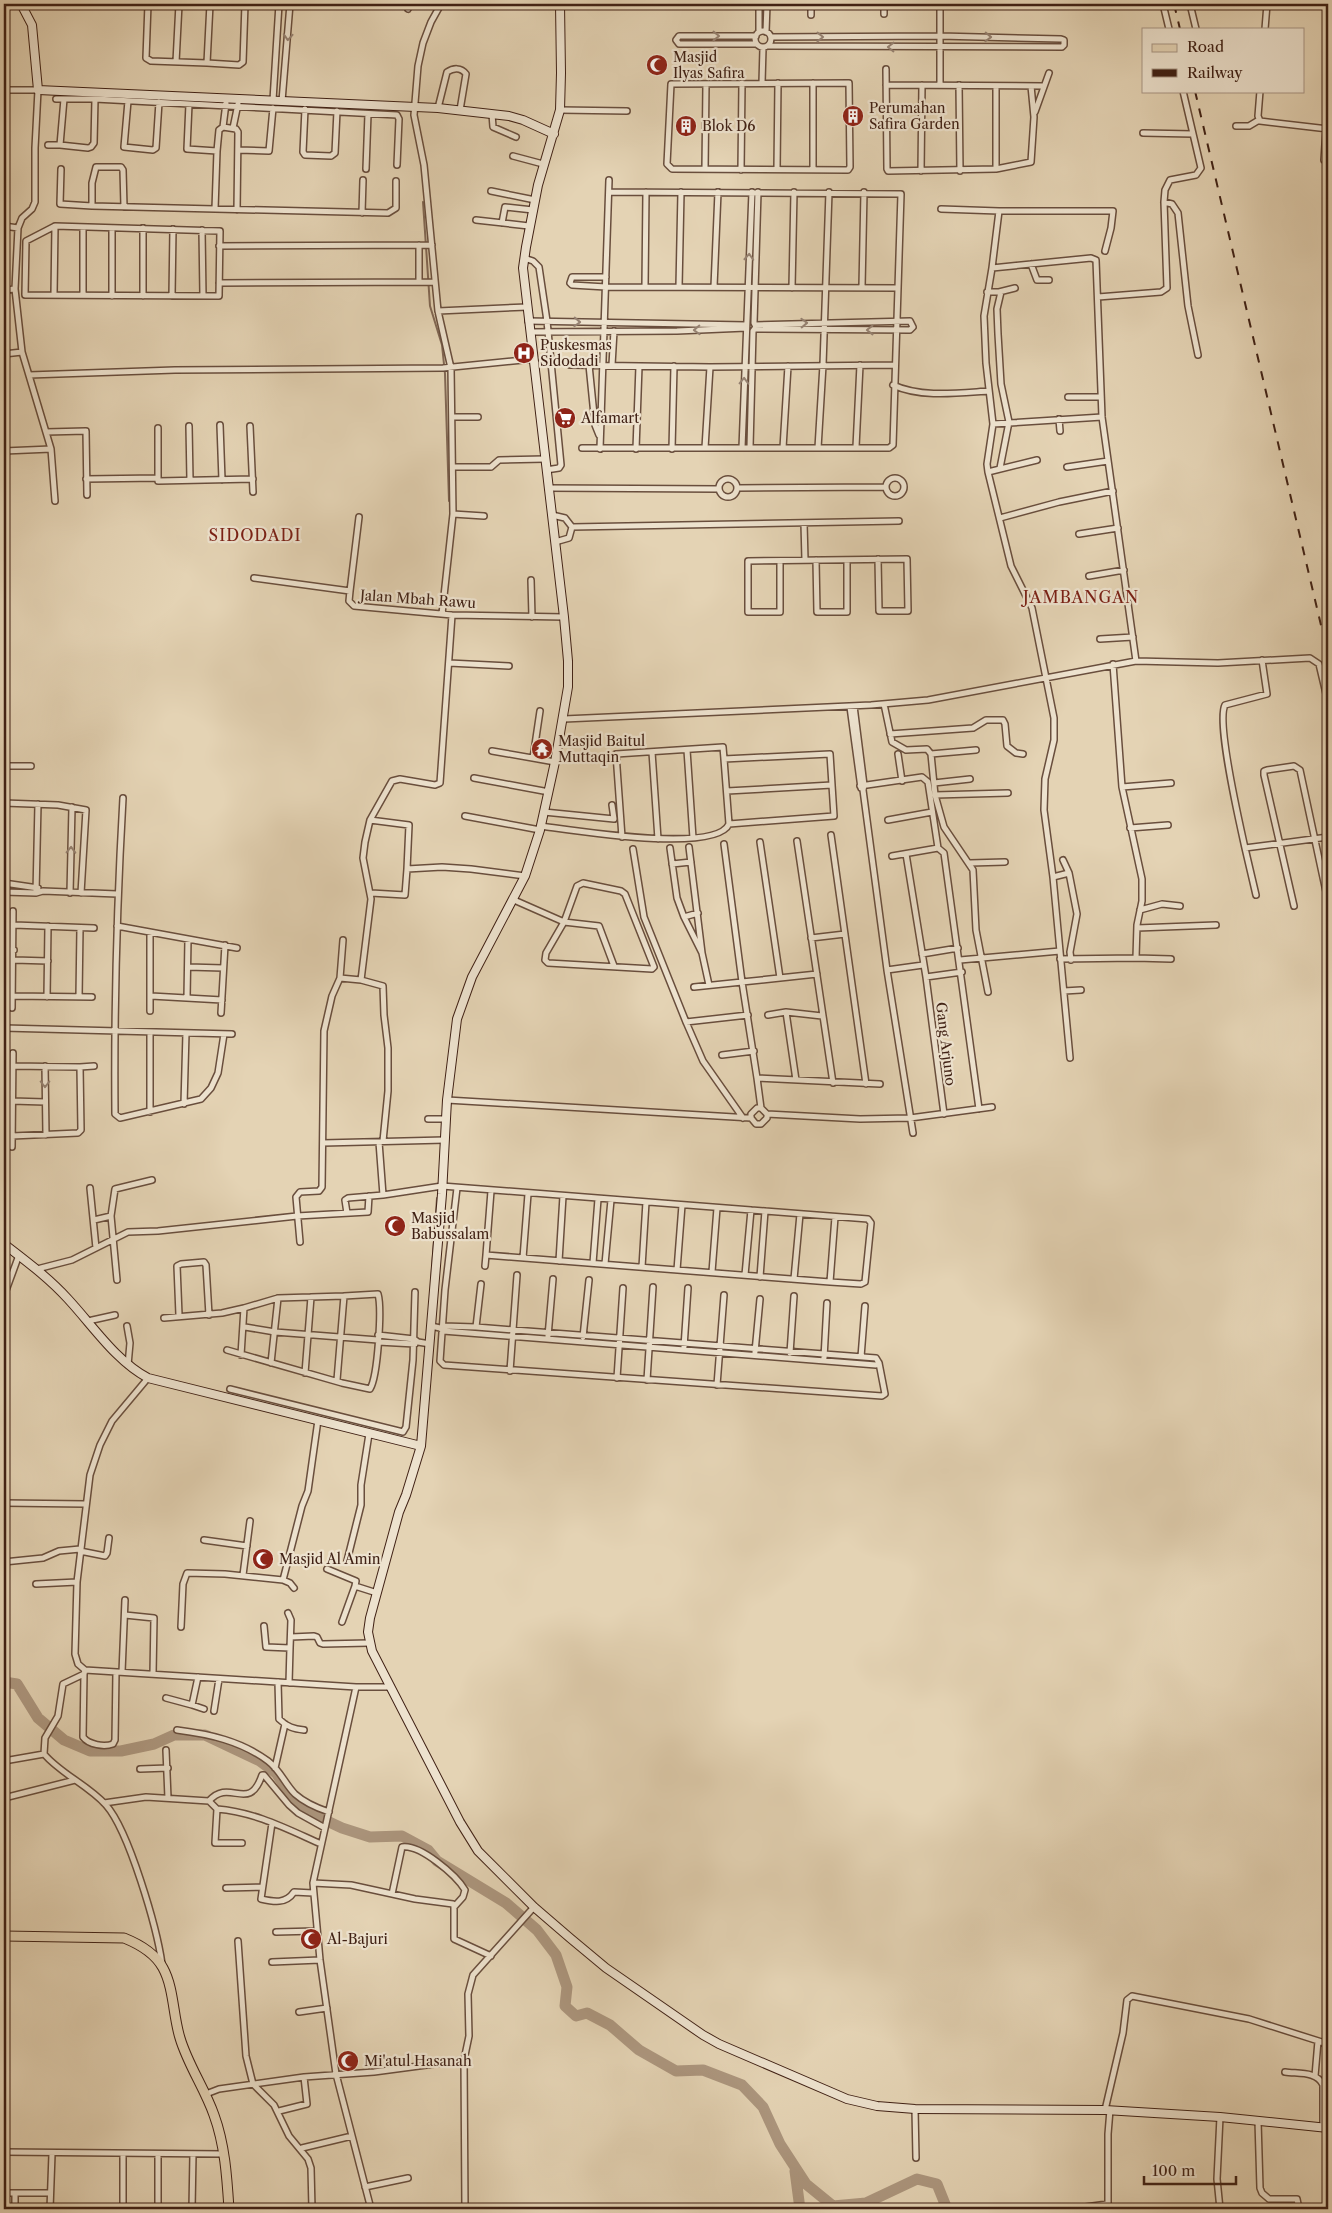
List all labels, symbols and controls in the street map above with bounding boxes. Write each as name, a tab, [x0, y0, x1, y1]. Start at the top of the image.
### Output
legend	[1142, 28, 1304, 92]
one-way arrow	[712, 31, 720, 41]
one-way arrow	[816, 32, 824, 42]
one-way arrow	[985, 32, 993, 43]
one-way arrow	[282, 33, 293, 41]
text: Road	[1187, 37, 1224, 56]
one-way arrow	[887, 42, 895, 53]
place label: Masjid Ilyas Safira	[673, 48, 745, 82]
mosque icon: Masjid Ilyas Safira	[645, 53, 669, 77]
text: Railway	[1187, 63, 1243, 82]
place label: Perumahan Safira Garden	[869, 99, 960, 133]
building icon: Perumahan Safira Garden	[841, 104, 865, 128]
building icon: Blok D6	[674, 114, 698, 138]
place label: Blok D6	[702, 117, 756, 135]
one-way arrow	[743, 252, 754, 260]
one-way arrow	[573, 317, 581, 328]
one-way arrow	[800, 317, 808, 328]
one-way arrow	[693, 325, 701, 336]
one-way arrow	[866, 325, 874, 335]
place label: Puskesmas Sidodadi	[540, 336, 612, 370]
hospital icon: Puskesmas Sidodadi	[512, 341, 536, 365]
one-way arrow	[739, 377, 750, 385]
supermarket icon: Alfamart	[553, 406, 577, 430]
place label: Alfamart	[580, 409, 639, 427]
district label: SIDODADI	[209, 525, 301, 545]
street label: Jalan Mbah Rawu	[357, 586, 477, 612]
district label: JAMBANGAN	[1020, 587, 1139, 607]
place label: Masjid Baitul Muttaqin	[558, 732, 645, 766]
temple icon: Masjid Baitul Muttaqin	[530, 737, 554, 761]
one-way arrow	[66, 846, 76, 854]
street label: Gang Arjuno	[932, 1001, 960, 1087]
one-way arrow	[40, 1080, 50, 1088]
place label: Masjid Babussalam	[411, 1209, 489, 1243]
mosque icon: Masjid Babussalam	[383, 1214, 407, 1238]
mosque icon: Masjid Al Amin	[251, 1547, 275, 1571]
place label: Masjid Al Amin	[279, 1550, 381, 1568]
mosque icon: Al-Bajuri	[299, 1927, 323, 1951]
place label: Al-Bajuri	[326, 1930, 388, 1948]
mosque icon: Mi'atul Hasanah	[336, 2049, 360, 2073]
place label: Mi'atul Hasanah	[364, 2052, 472, 2070]
scale bar	[1144, 2153, 1237, 2185]
text: 100 m	[1152, 2161, 1195, 2180]

